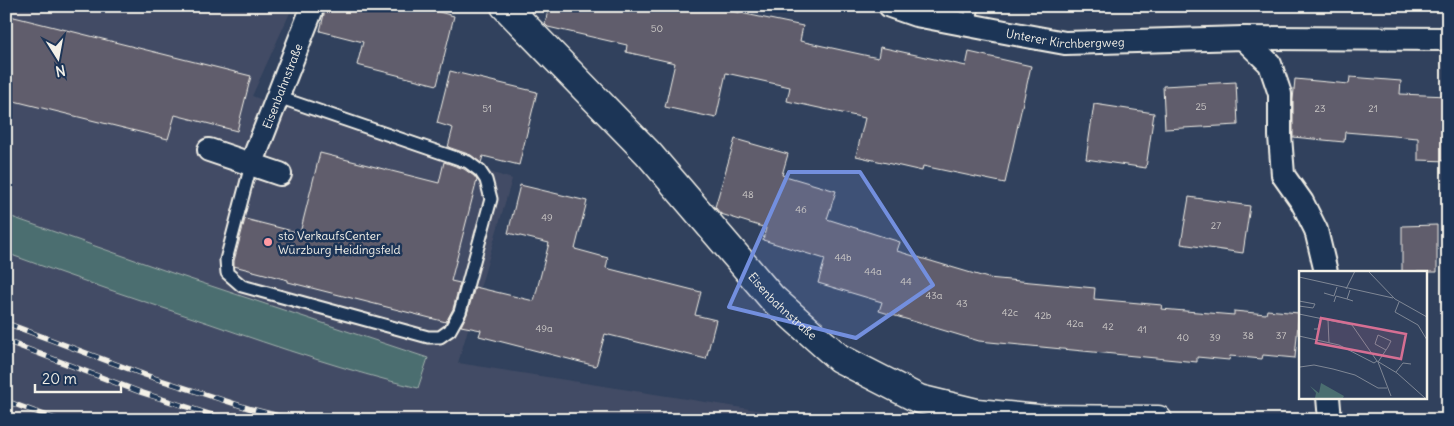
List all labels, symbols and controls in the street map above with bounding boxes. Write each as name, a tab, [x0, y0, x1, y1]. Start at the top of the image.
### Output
house number: 50	[651, 22, 663, 35]
street label: Unterer Kirchbergweg	[1005, 25, 1125, 51]
north arrow	[32, 32, 82, 82]
street label: Eisenbahnstraße	[259, 41, 305, 131]
text: N	[54, 61, 67, 81]
house number: 25	[1195, 100, 1207, 113]
house number: 51	[482, 102, 492, 115]
house number: 23	[1314, 102, 1326, 115]
house number: 21	[1368, 102, 1378, 115]
house number: 48	[742, 188, 754, 201]
house number: 46	[795, 203, 807, 216]
house number: 49	[541, 211, 553, 224]
house number: 27	[1211, 219, 1221, 232]
place label: sto VerkaufsCenter Würzburg Heidingsfeld	[278, 228, 401, 257]
marker: sto VerkaufsCenter Würzburg Heidingsfeld	[262, 236, 274, 248]
house number: 44b	[834, 251, 852, 264]
house number: 44a	[864, 265, 882, 278]
street label: Eisenbahnstraße	[746, 269, 820, 342]
inset map	[1299, 271, 1426, 398]
house number: 44	[900, 275, 912, 288]
house number: 43a	[925, 289, 943, 302]
house number: 43	[956, 297, 968, 310]
house number: 42c	[1002, 306, 1018, 319]
house number: 42b	[1035, 309, 1052, 322]
house number: 42a	[1067, 317, 1084, 330]
house number: 42	[1102, 320, 1114, 333]
house number: 49a	[535, 322, 553, 335]
house number: 41	[1137, 323, 1147, 336]
house number: 38	[1242, 329, 1254, 342]
house number: 37	[1276, 329, 1286, 342]
house number: 40	[1177, 331, 1189, 344]
house number: 39	[1209, 331, 1221, 344]
scale bar	[35, 361, 121, 393]
text: 20 m	[42, 369, 77, 388]

